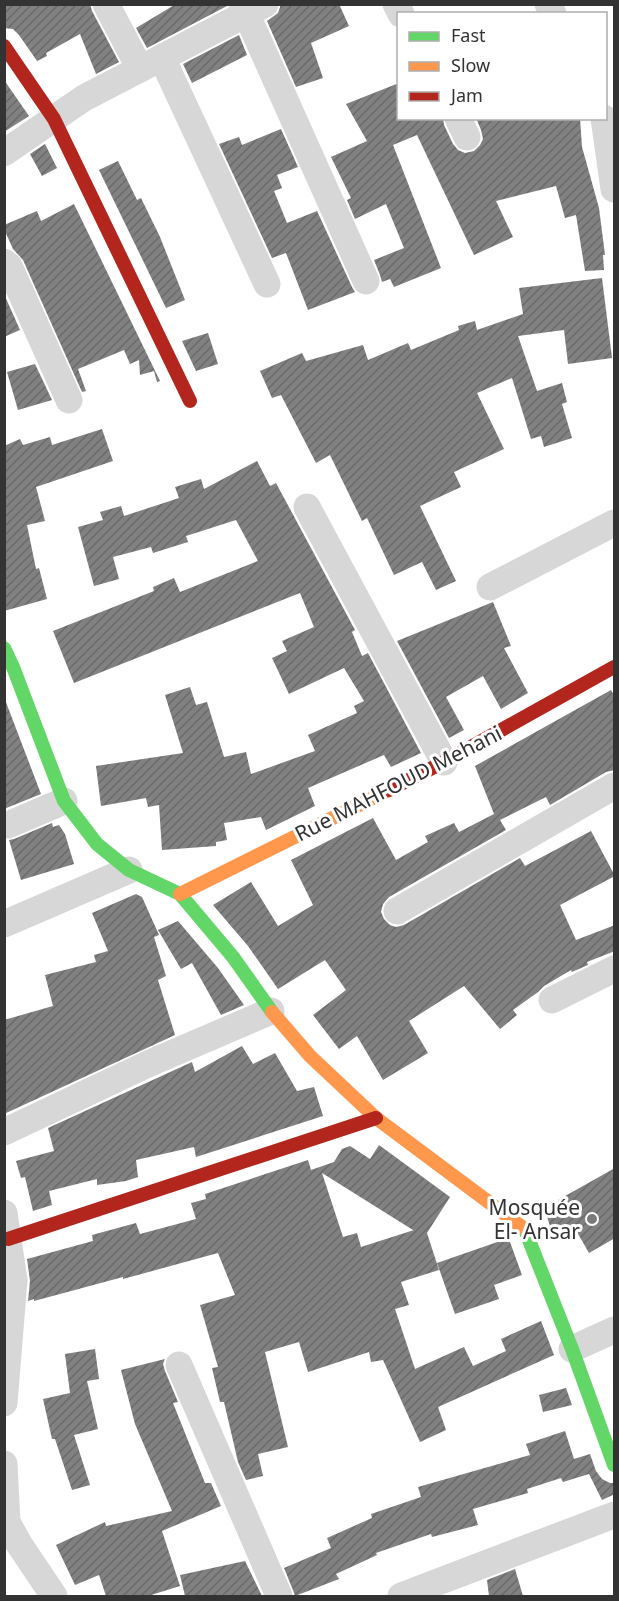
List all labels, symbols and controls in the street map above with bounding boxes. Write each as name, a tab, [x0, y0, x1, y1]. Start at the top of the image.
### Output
legend	[397, 12, 607, 120]
text: Fast	[451, 23, 486, 47]
text: Slow	[451, 53, 490, 77]
text: Jam	[449, 83, 483, 107]
street label: Rue MAHFOUD Mehani	[290, 719, 506, 847]
place label: Mosquée El- Ansar	[489, 1193, 580, 1245]
marker: Mosquée El- Ansar	[585, 1212, 599, 1226]

